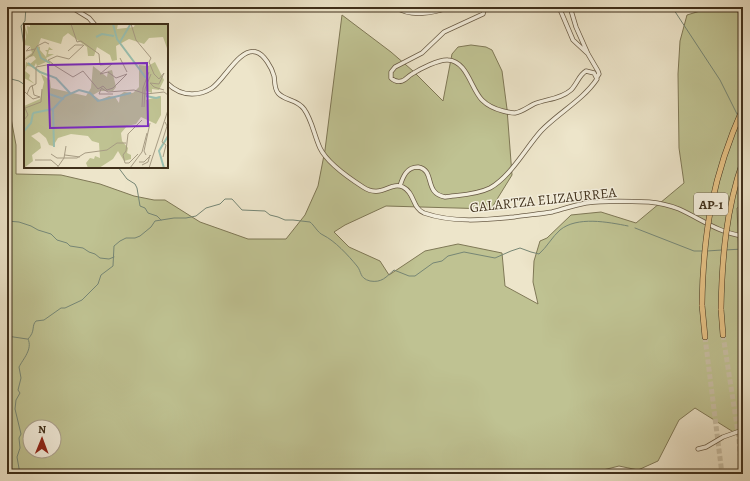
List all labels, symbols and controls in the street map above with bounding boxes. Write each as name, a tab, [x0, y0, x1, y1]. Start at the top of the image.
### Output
inset map	[24, 24, 168, 168]
street label: GALARTZA ELIZAURREA	[469, 183, 618, 217]
road number: AP-1	[694, 193, 728, 215]
north arrow	[22, 419, 62, 459]
text: N	[38, 422, 46, 437]

